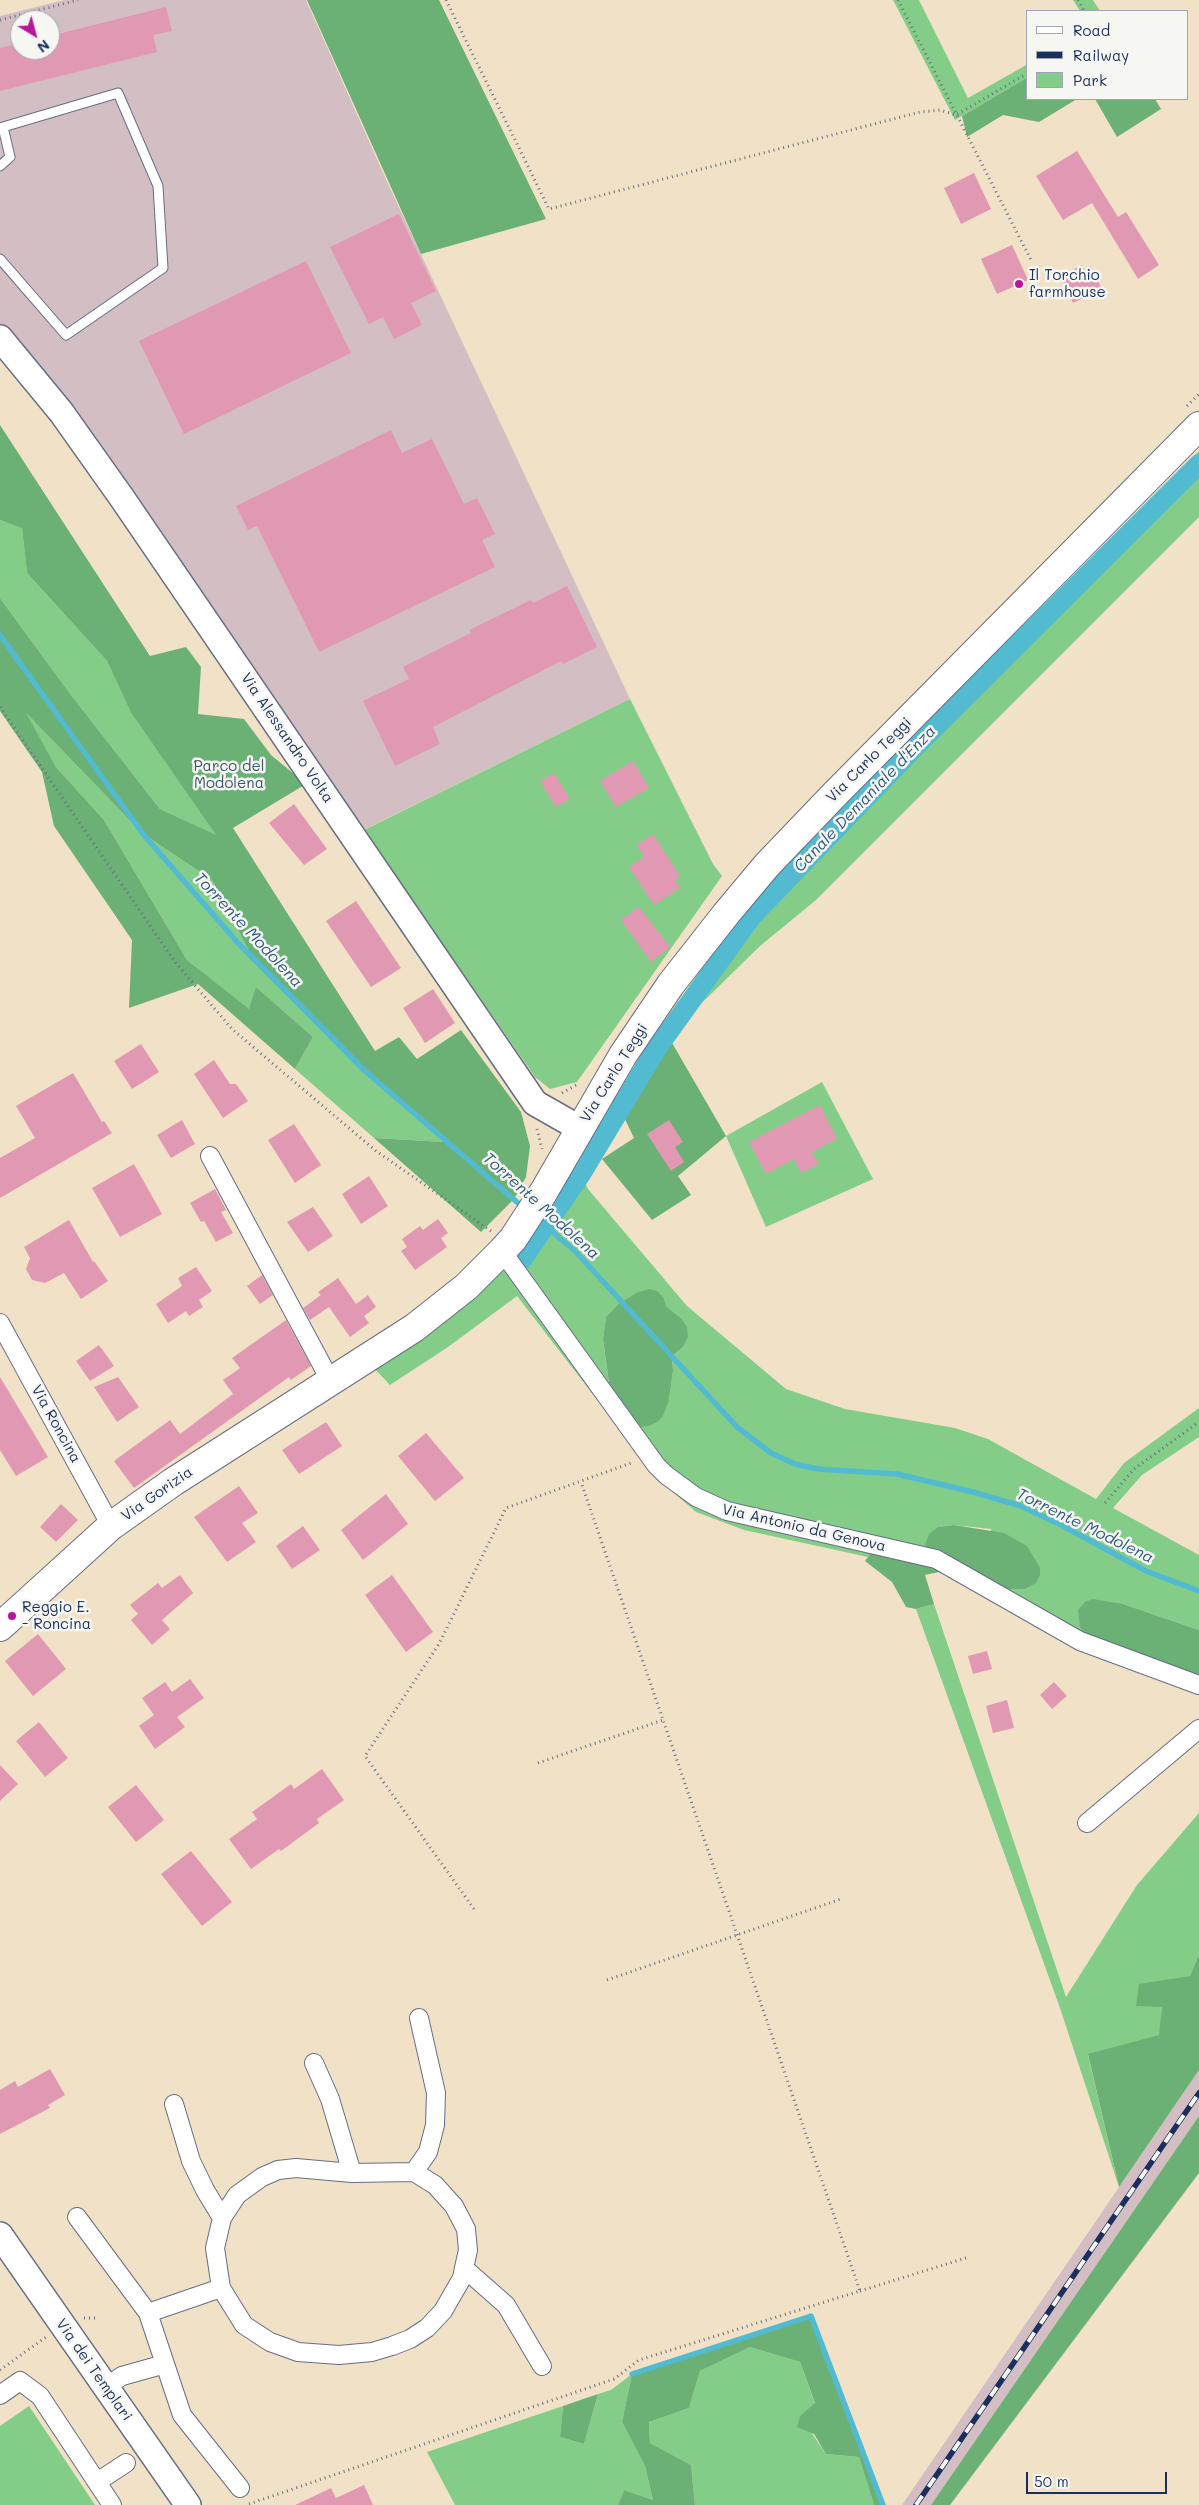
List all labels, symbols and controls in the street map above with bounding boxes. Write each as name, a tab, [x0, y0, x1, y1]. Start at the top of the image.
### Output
north arrow	[10, 10, 60, 60]
legend	[1026, 10, 1189, 100]
text: Road	[1073, 20, 1110, 40]
text: N	[34, 36, 54, 57]
text: Railway	[1073, 45, 1129, 65]
text: Park	[1073, 70, 1107, 90]
place label: Il Torchio farmhouse	[1029, 266, 1106, 301]
marker: Il Torchio farmhouse	[1013, 278, 1025, 290]
street label: Via Alessandro Volta	[237, 670, 337, 806]
street label: Via Carlo Teggi	[823, 714, 915, 806]
water label: Canale Demaniale d'Enza	[790, 722, 940, 876]
park label: Parco del Modolena	[193, 757, 265, 792]
water label: Torrente Modolena	[190, 869, 306, 991]
street label: Via Carlo Teggi	[576, 1020, 652, 1126]
water label: Torrente Modolena	[479, 1149, 603, 1263]
street label: Via Roncina	[27, 1382, 85, 1466]
street label: Via Gorizia	[118, 1463, 196, 1525]
water label: Torrente Modolena	[1013, 1485, 1157, 1567]
street label: Via Antonio da Genova	[720, 1500, 888, 1556]
place label: Reggio E. - Roncina	[22, 1598, 91, 1633]
marker: Reggio E. - Roncina	[6, 1610, 18, 1622]
street label: Via dei Templari	[52, 2315, 136, 2425]
scale bar	[1029, 2462, 1170, 2494]
text: 50 m	[1034, 2471, 1069, 2491]

